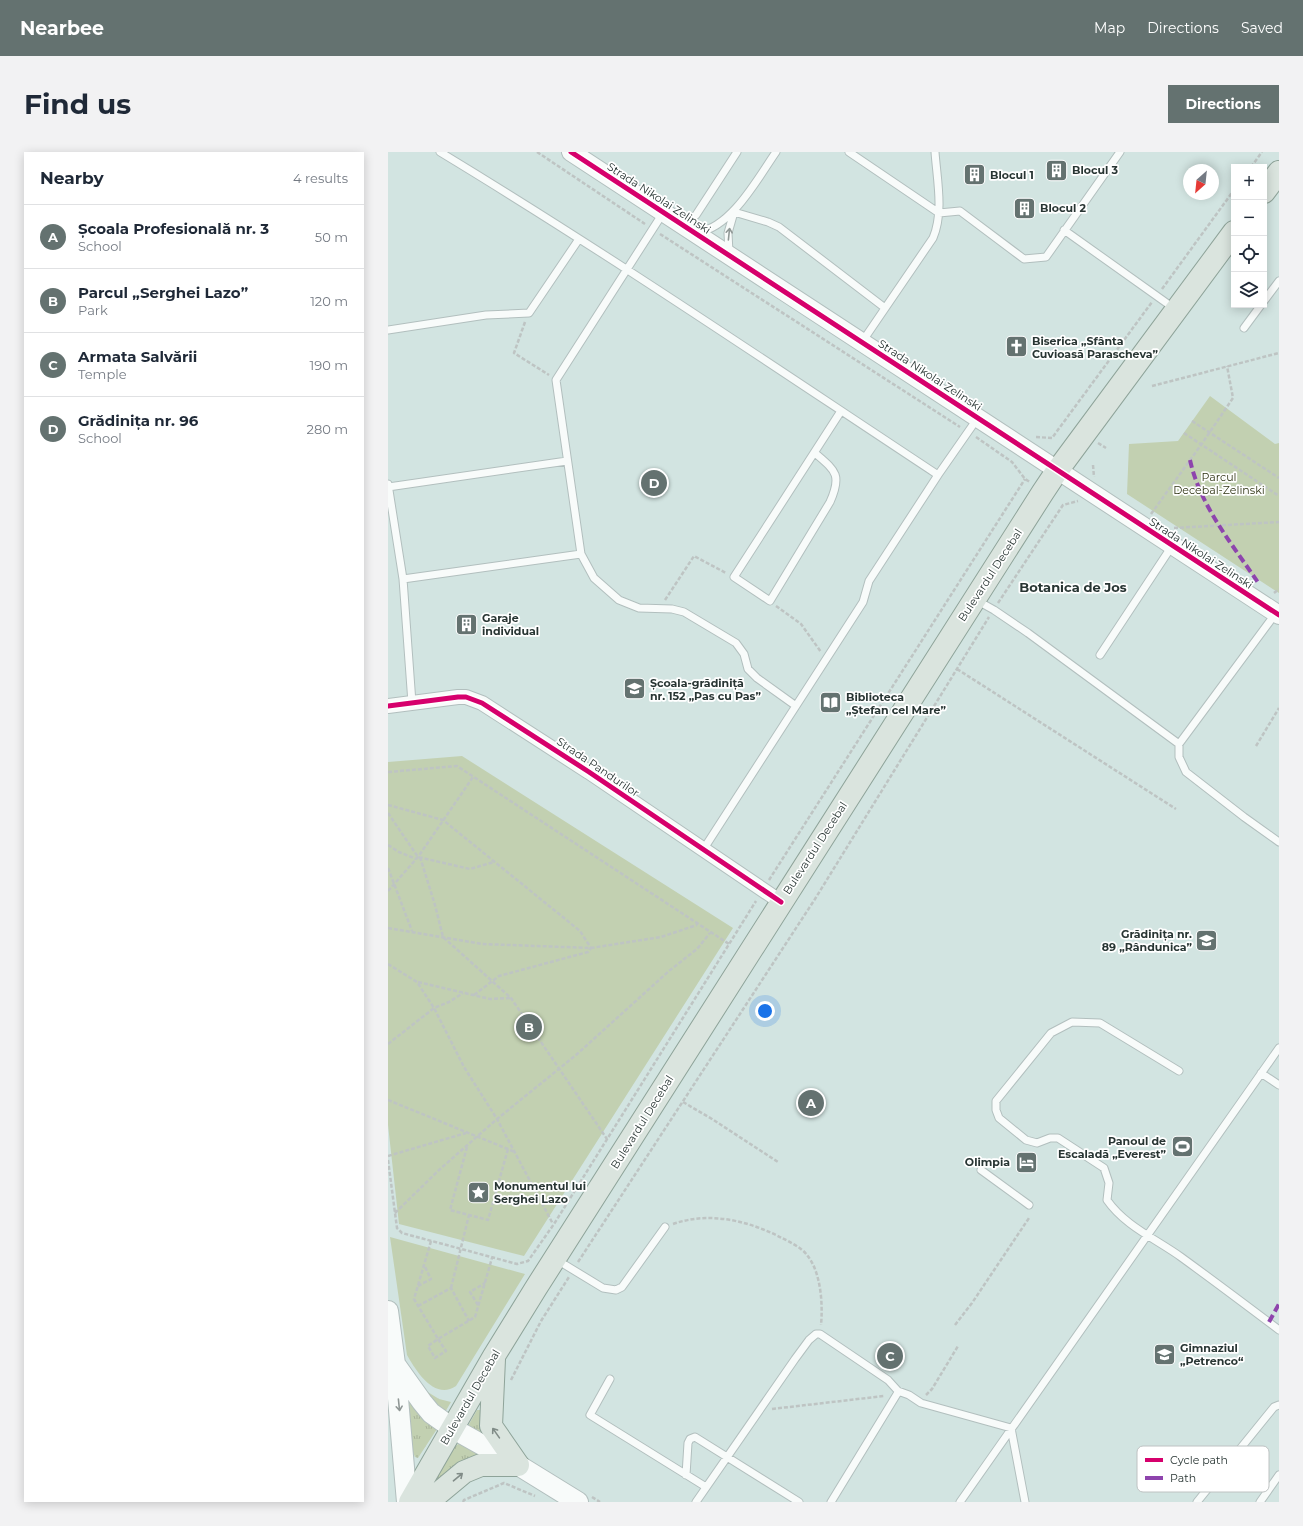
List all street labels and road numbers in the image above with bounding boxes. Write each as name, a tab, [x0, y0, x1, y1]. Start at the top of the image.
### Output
street label: Strada Nikolai Zelinski	[605, 159, 714, 237]
street label: Strada Nikolai Zelinski	[876, 336, 985, 414]
street label: Strada Nikolai Zelinski	[1147, 514, 1256, 592]
street label: Bulevardul Decebal	[955, 526, 1025, 624]
street label: Strada Pandurilor	[554, 734, 642, 800]
street label: Bulevardul Decebal	[780, 799, 850, 897]
street label: Bulevardul Decebal	[608, 1073, 676, 1171]
street label: Bulevardul Decebal	[437, 1347, 503, 1447]

